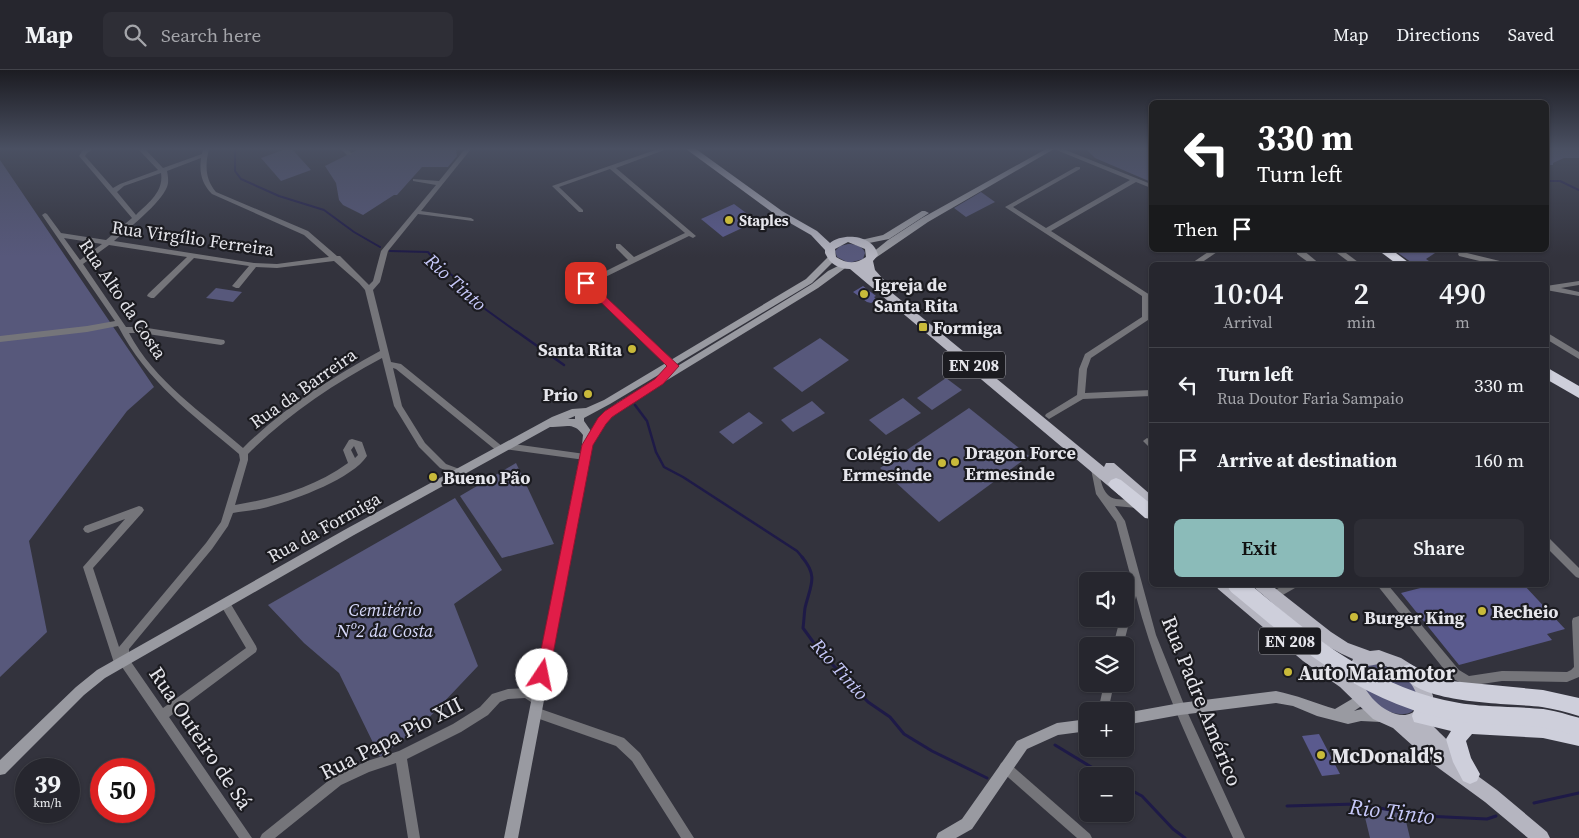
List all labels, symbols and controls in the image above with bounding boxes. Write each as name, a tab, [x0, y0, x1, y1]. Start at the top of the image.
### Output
search box	[103, 12, 453, 57]
text: Map	[25, 18, 73, 51]
icon: search	[121, 21, 149, 49]
text: Search here	[161, 22, 261, 48]
text: Map	[1333, 22, 1369, 47]
text: Directions	[1397, 22, 1480, 47]
text: Saved	[1508, 22, 1554, 47]
text: 330 m	[1257, 114, 1353, 162]
icon: left	[1174, 120, 1239, 185]
text: Turn left	[1257, 159, 1342, 189]
place label: Staples	[739, 210, 789, 231]
street label: Rua Virgílio Ferreira	[110, 214, 277, 262]
marker: Staples	[723, 214, 735, 226]
icon: arrive	[1228, 215, 1256, 243]
text: Then	[1174, 216, 1218, 242]
street label: Rua Alto da Costa	[73, 234, 173, 365]
water label: Rio Tinto	[419, 247, 492, 317]
pin	[565, 262, 607, 304]
icon: arrive	[572, 269, 600, 297]
place label: Igreja de Santa Rita	[874, 272, 959, 318]
text: 10:04	[1212, 273, 1284, 314]
text: 2	[1353, 273, 1369, 314]
text: 490	[1439, 273, 1486, 314]
marker: Igreja de Santa Rita	[858, 288, 870, 300]
text: Arrival	[1223, 311, 1273, 333]
text: min	[1347, 311, 1376, 333]
text: m	[1455, 311, 1470, 333]
place label: Formiga	[933, 315, 1002, 340]
marker: Formiga	[917, 321, 929, 333]
place label: Santa Rita	[538, 337, 622, 362]
street label: Rua da Barreira	[244, 341, 362, 434]
marker: Santa Rita	[626, 343, 638, 355]
road number: EN 208	[943, 352, 1005, 378]
text: Turn left	[1217, 361, 1293, 387]
icon: left	[1174, 371, 1202, 399]
text: 330 m	[1474, 372, 1524, 398]
place label: Prio	[543, 382, 578, 407]
text: Rua Doutor Faria Sampaio	[1217, 387, 1404, 409]
marker: Prio	[582, 388, 594, 400]
place label: Dragon Force Ermesinde	[965, 440, 1076, 486]
place label: Colégio de Ermesinde	[842, 441, 932, 487]
icon: arrive	[1174, 446, 1202, 474]
text: Arrive at destination	[1217, 447, 1397, 473]
text: 160 m	[1474, 447, 1524, 473]
marker: Dragon Force Ermesinde	[949, 456, 961, 468]
marker: Colégio de Ermesinde	[936, 457, 948, 469]
place label: Bueno Pão	[443, 465, 530, 490]
marker: Bueno Pão	[427, 471, 439, 483]
street label: Rua da Formiga	[263, 485, 386, 568]
button: Exit	[1174, 519, 1344, 577]
button: Share	[1354, 519, 1524, 577]
map controls	[1079, 572, 1134, 822]
button: sound	[1079, 572, 1134, 627]
park label: Cemitério Nº2 da Costa	[335, 597, 434, 643]
place label: Recheio	[1492, 599, 1559, 624]
place label: Burger King	[1364, 605, 1465, 630]
marker: Recheio	[1476, 605, 1488, 617]
marker: Burger King	[1348, 611, 1360, 623]
street label: Rua Padre Américo	[1155, 612, 1249, 790]
road number: EN 208	[1259, 628, 1321, 654]
water label: Rio Tinto	[805, 632, 875, 705]
button: layers	[1079, 637, 1134, 692]
position arrow	[515, 648, 567, 700]
place label: Auto Maiamotor	[1298, 658, 1455, 687]
street label: Rua Outeiro de Sá	[143, 661, 260, 815]
marker: Auto Maiamotor	[1282, 666, 1294, 678]
street label: Rua Papa Pio XII	[315, 690, 467, 786]
button: +	[1079, 702, 1134, 757]
place label: McDonald's	[1331, 741, 1443, 770]
marker: McDonald's	[1315, 749, 1327, 761]
speed limit sign: 50	[90, 758, 155, 823]
text: 39	[34, 767, 61, 801]
button: −	[1079, 767, 1134, 822]
water label: Rio Tinto	[1346, 791, 1437, 831]
text: km/h	[33, 795, 62, 811]

